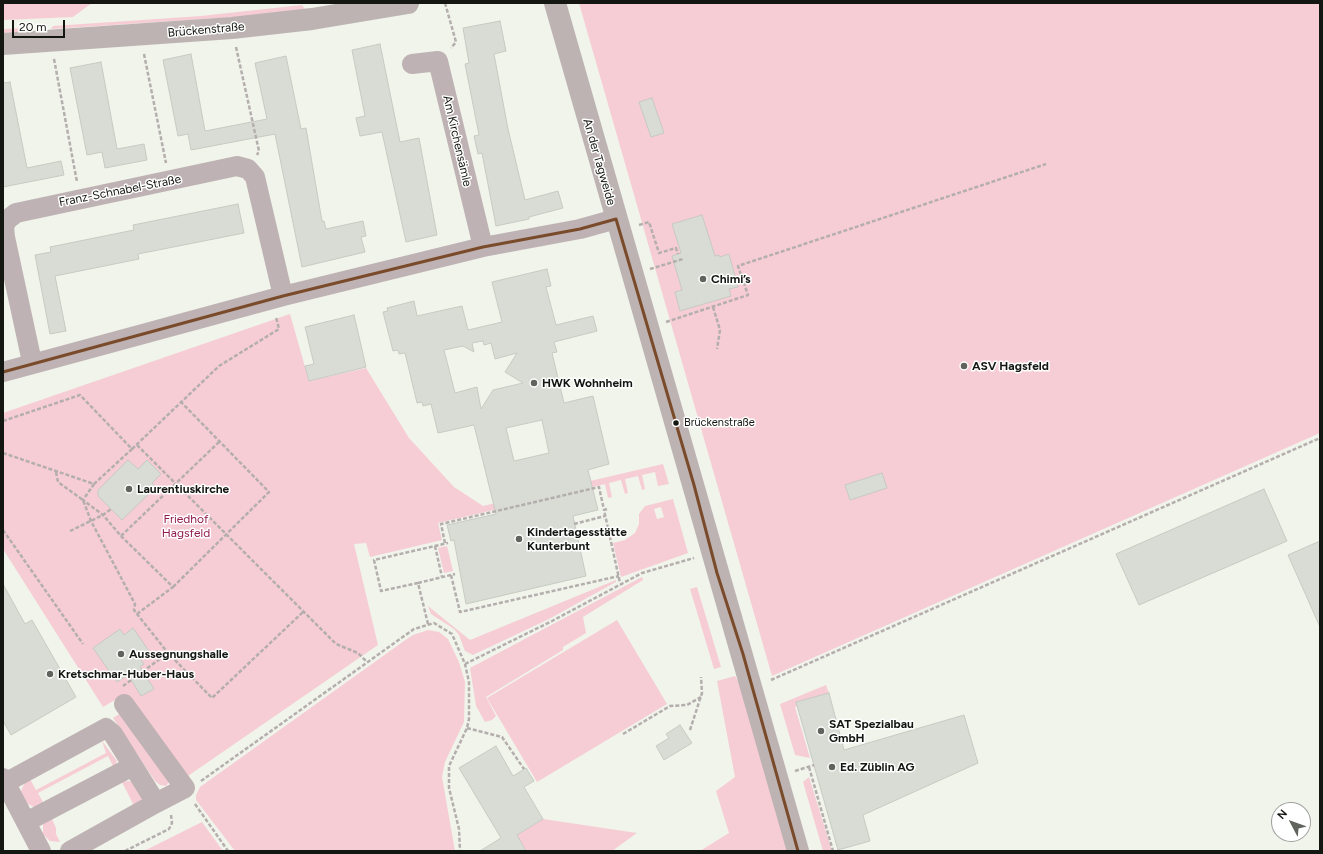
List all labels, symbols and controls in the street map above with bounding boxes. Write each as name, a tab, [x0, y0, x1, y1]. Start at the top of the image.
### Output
scale bar	[14, 12, 67, 38]
street label: Brückenstraße	[167, 19, 245, 41]
text: 20 m	[19, 20, 47, 34]
street label: Am Kirchensämle	[440, 94, 474, 188]
street label: An der Tagweide	[580, 117, 618, 207]
street label: Franz-Schnabel-Straße	[58, 172, 182, 210]
place label: Chimi’s	[711, 272, 751, 286]
marker: Chimi’s	[698, 274, 708, 284]
place label: ASV Hagsfeld	[972, 359, 1049, 373]
marker: ASV Hagsfeld	[959, 361, 969, 371]
place label: HWK Wohnheim	[542, 376, 633, 390]
marker: HWK Wohnheim	[529, 378, 539, 388]
place label: Brückenstraße	[684, 416, 755, 430]
marker: Brückenstraße	[671, 418, 681, 428]
place label: Laurentiuskirche	[137, 482, 229, 496]
marker: Laurentiuskirche	[124, 484, 134, 494]
park label: Friedhof Hagsfeld	[162, 512, 210, 540]
place label: Kindertagesstätte Kunterbunt	[527, 525, 627, 553]
marker: Kindertagesstätte Kunterbunt	[514, 534, 524, 544]
place label: Aussegnungshalle	[129, 647, 228, 661]
marker: Aussegnungshalle	[116, 649, 126, 659]
place label: Kretschmar-Huber-Haus	[58, 667, 194, 681]
marker: Kretschmar-Huber-Haus	[45, 669, 55, 679]
place label: SAT Spezialbau GmbH	[829, 717, 914, 745]
marker: SAT Spezialbau GmbH	[816, 726, 826, 736]
place label: Ed. Züblin AG	[840, 760, 914, 774]
marker: Ed. Züblin AG	[827, 762, 837, 772]
north arrow	[1271, 802, 1311, 842]
text: N	[1275, 807, 1290, 822]

